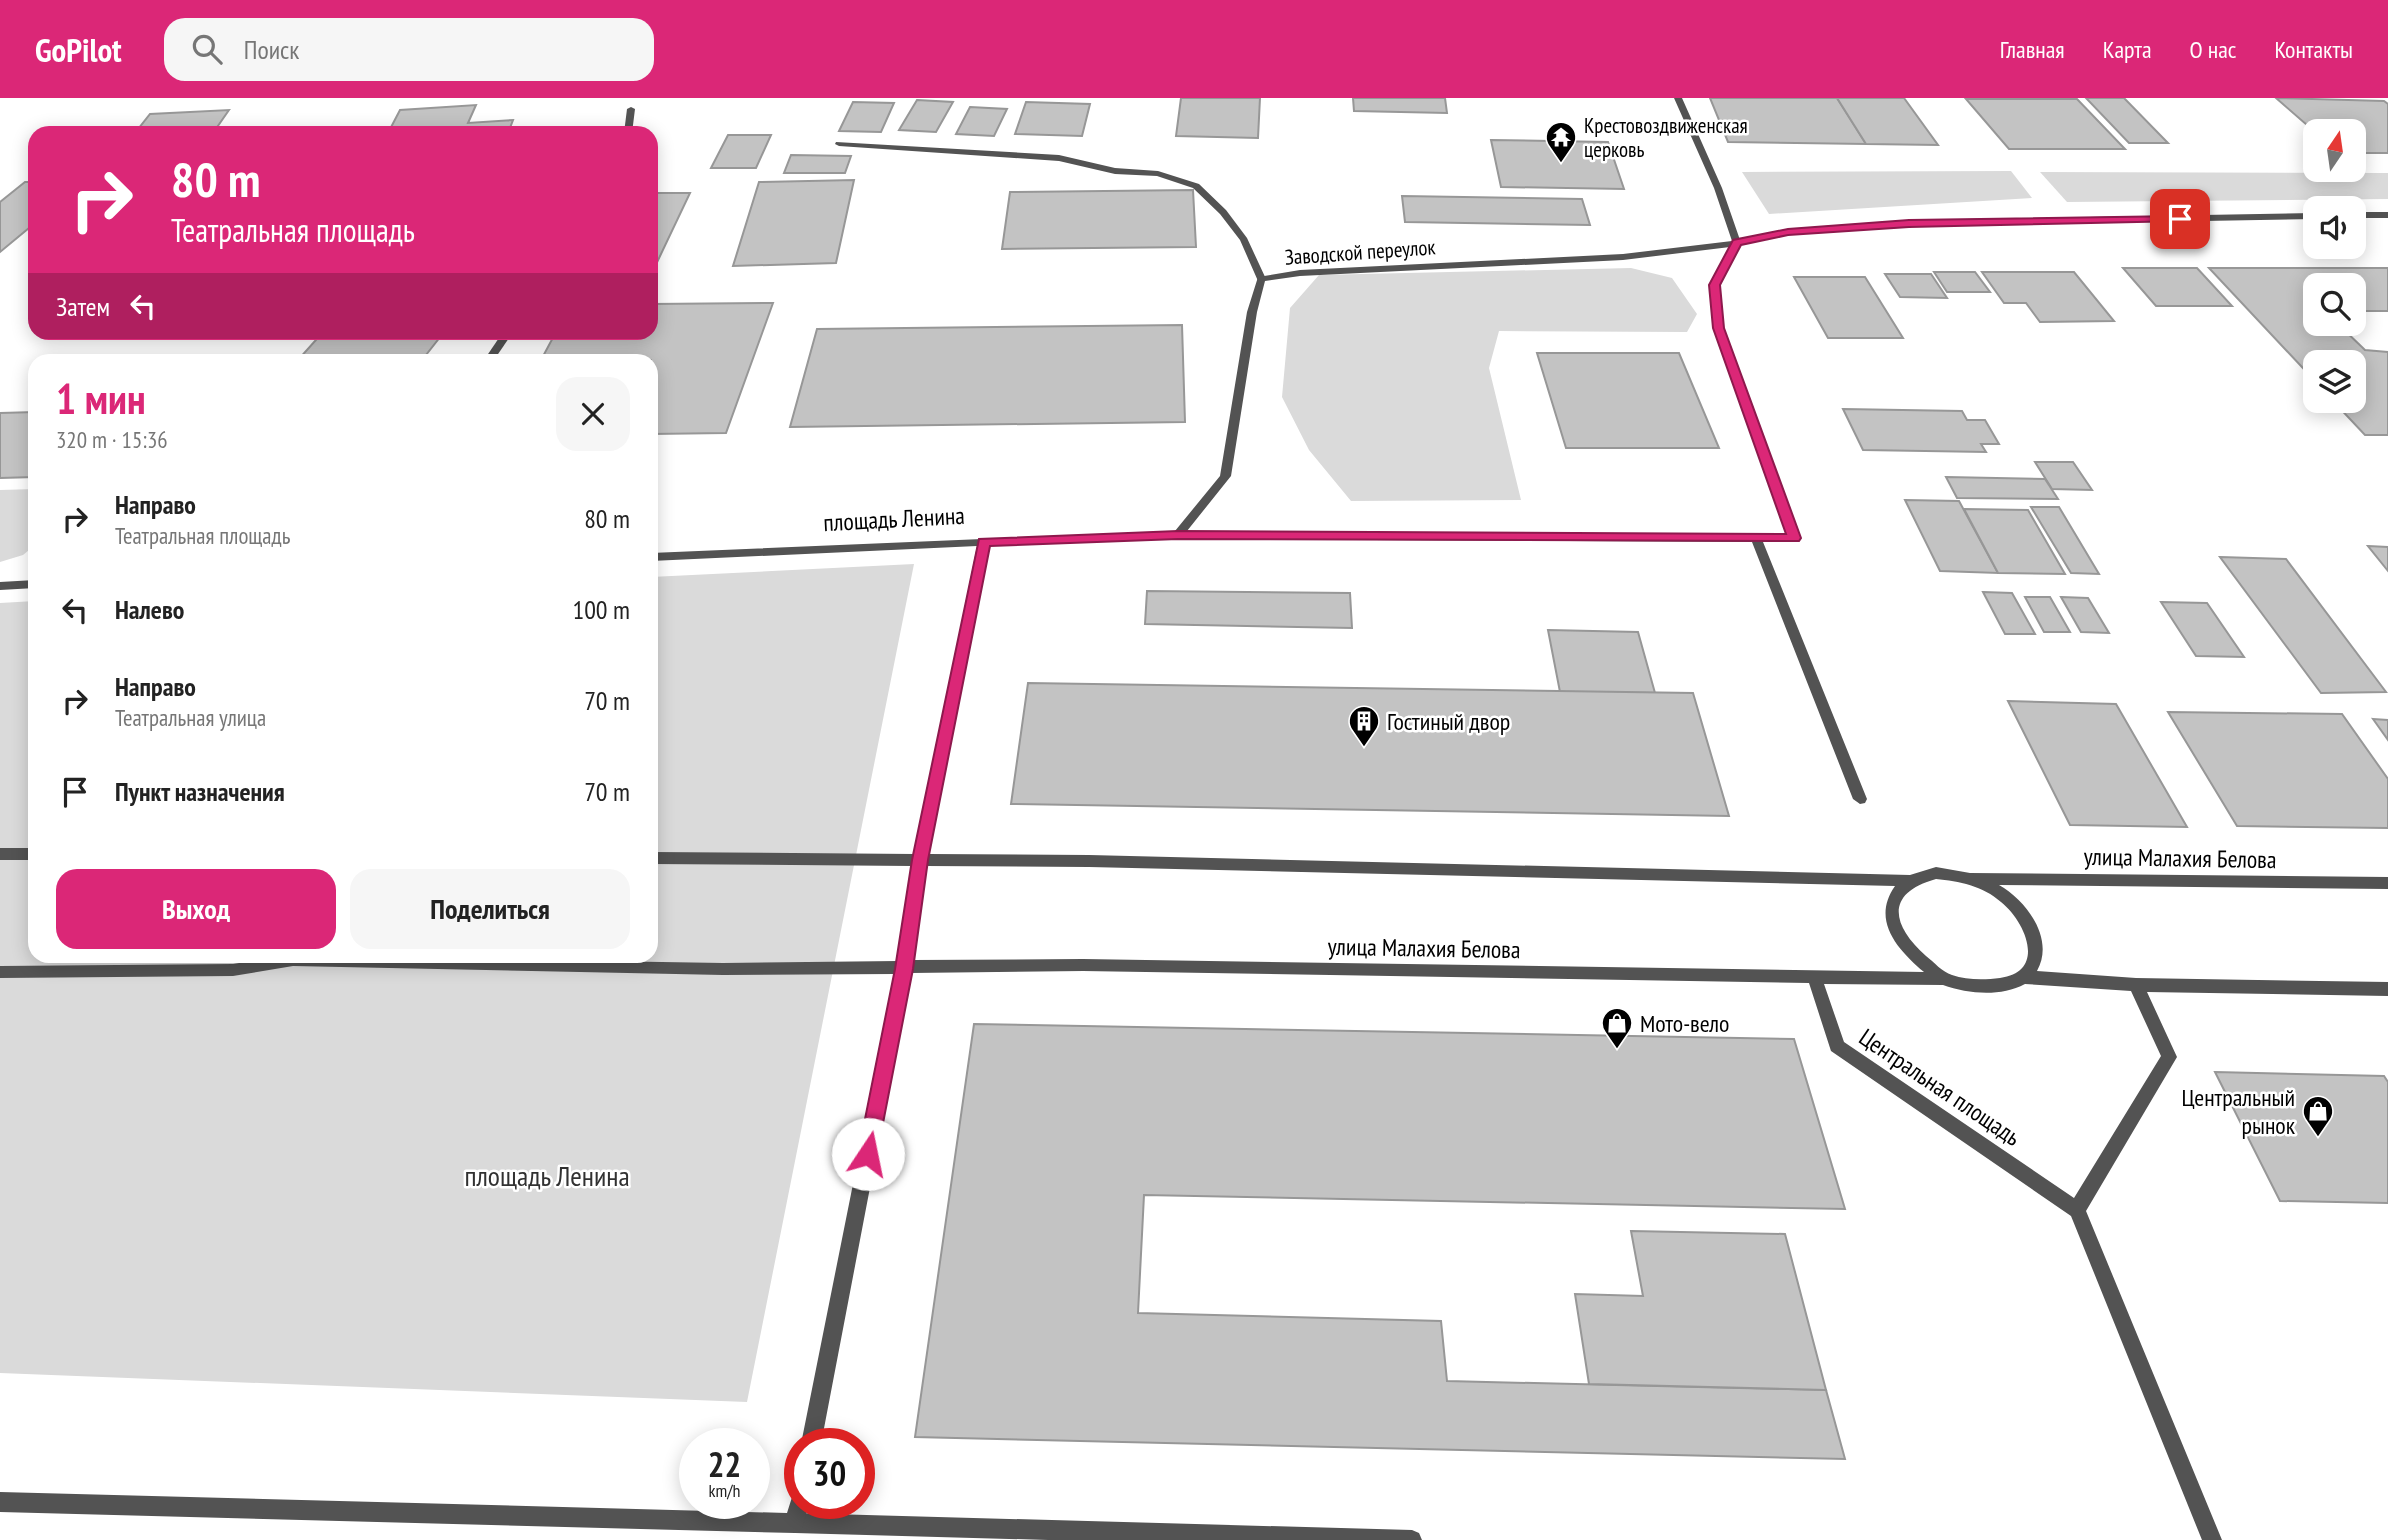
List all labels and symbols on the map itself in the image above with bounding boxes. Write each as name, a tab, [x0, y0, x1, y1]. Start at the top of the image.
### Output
place label: Крестовоздвиженская церковь	[1584, 112, 1748, 163]
north arrow	[2303, 119, 2366, 182]
temple icon: Крестовоздвиженская церковь	[1544, 120, 1578, 164]
pin	[2150, 189, 2210, 249]
street label: Заводской переулок	[1284, 233, 1436, 271]
street label: площадь Ленина	[822, 500, 966, 538]
building icon: Гостиный двор	[1347, 704, 1381, 748]
place label: Гостиный двор	[1387, 706, 1510, 737]
street label: улица Малахия Белова	[2083, 841, 2277, 875]
street label: улица Малахия Белова	[1327, 931, 1521, 965]
shop icon: Мото-вело	[1600, 1006, 1634, 1050]
place label: Мото-вело	[1640, 1008, 1729, 1039]
street label: Центральная площадь	[1853, 1021, 2027, 1153]
place label: Центральный рынок	[2181, 1082, 2296, 1141]
shop icon: Центральный рынок	[2301, 1094, 2335, 1138]
position arrow	[831, 1117, 905, 1191]
park label: площадь Ленина	[464, 1157, 630, 1194]
speed limit sign: 30	[784, 1428, 875, 1519]

